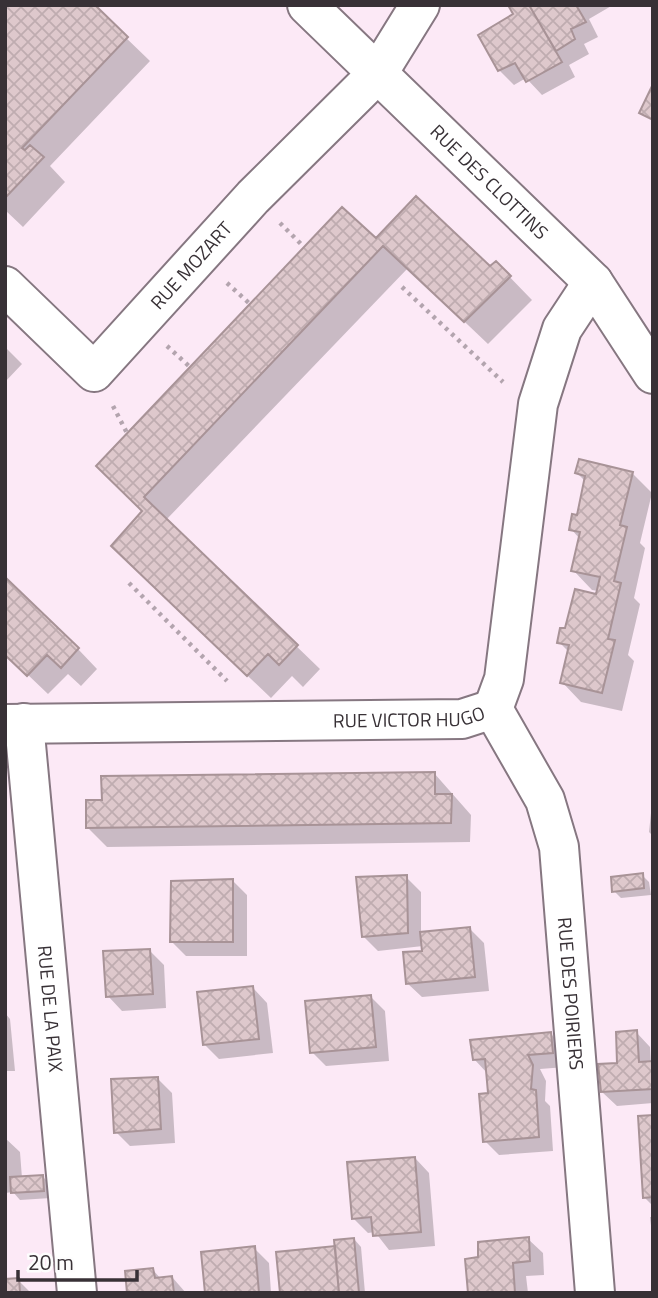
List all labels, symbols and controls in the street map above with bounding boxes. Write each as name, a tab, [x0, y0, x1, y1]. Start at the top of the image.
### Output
street label: RUE DES CLOTTINS	[424, 117, 556, 246]
street label: RUE MOZART	[143, 214, 238, 315]
street label: RUE VICTOR HUGO	[333, 698, 488, 734]
street label: RUE DES POIRIERS	[551, 916, 592, 1071]
street label: RUE DE LA PAIX	[31, 944, 71, 1074]
scale bar	[18, 1238, 136, 1282]
text: 20 m	[28, 1246, 74, 1278]

